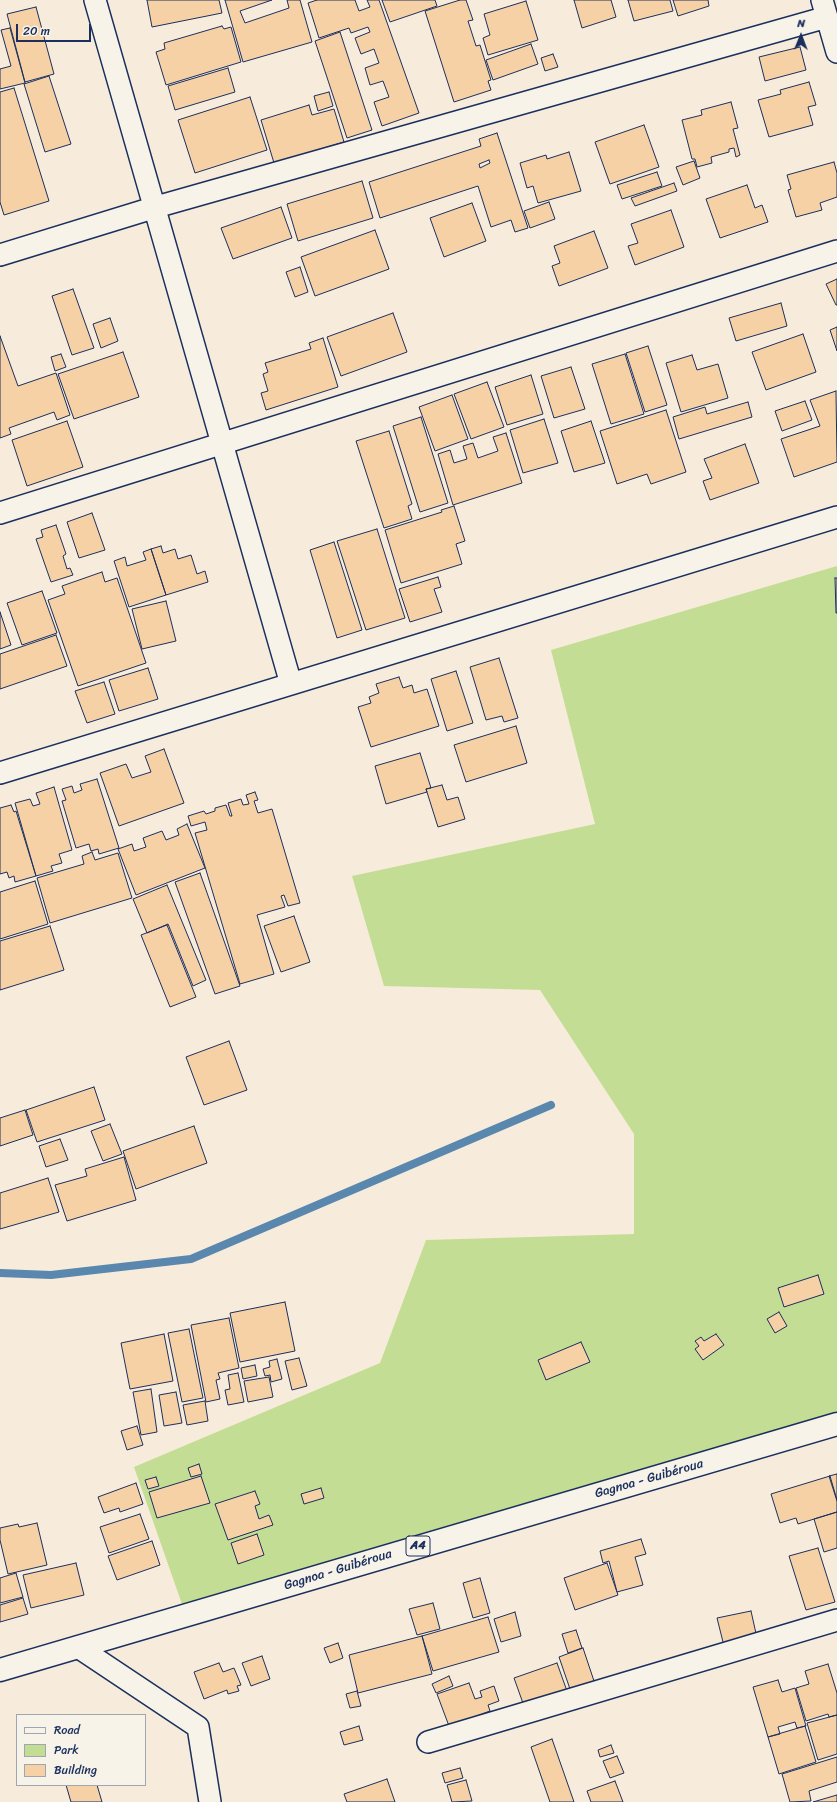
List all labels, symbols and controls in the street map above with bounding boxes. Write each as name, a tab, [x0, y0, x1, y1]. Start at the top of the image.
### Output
text: N	[797, 14, 805, 33]
scale bar	[18, 16, 93, 42]
north arrow	[781, 16, 821, 56]
text: 20 m	[23, 20, 50, 42]
street label: Gagnoa - Guibéroua	[593, 1456, 705, 1502]
road number: A4	[406, 1536, 430, 1556]
street label: Gagnoa - Guibéroua	[282, 1546, 394, 1594]
legend	[16, 1714, 146, 1786]
text: Road	[54, 1719, 80, 1741]
text: Park	[54, 1739, 79, 1761]
text: Building	[54, 1759, 97, 1781]

